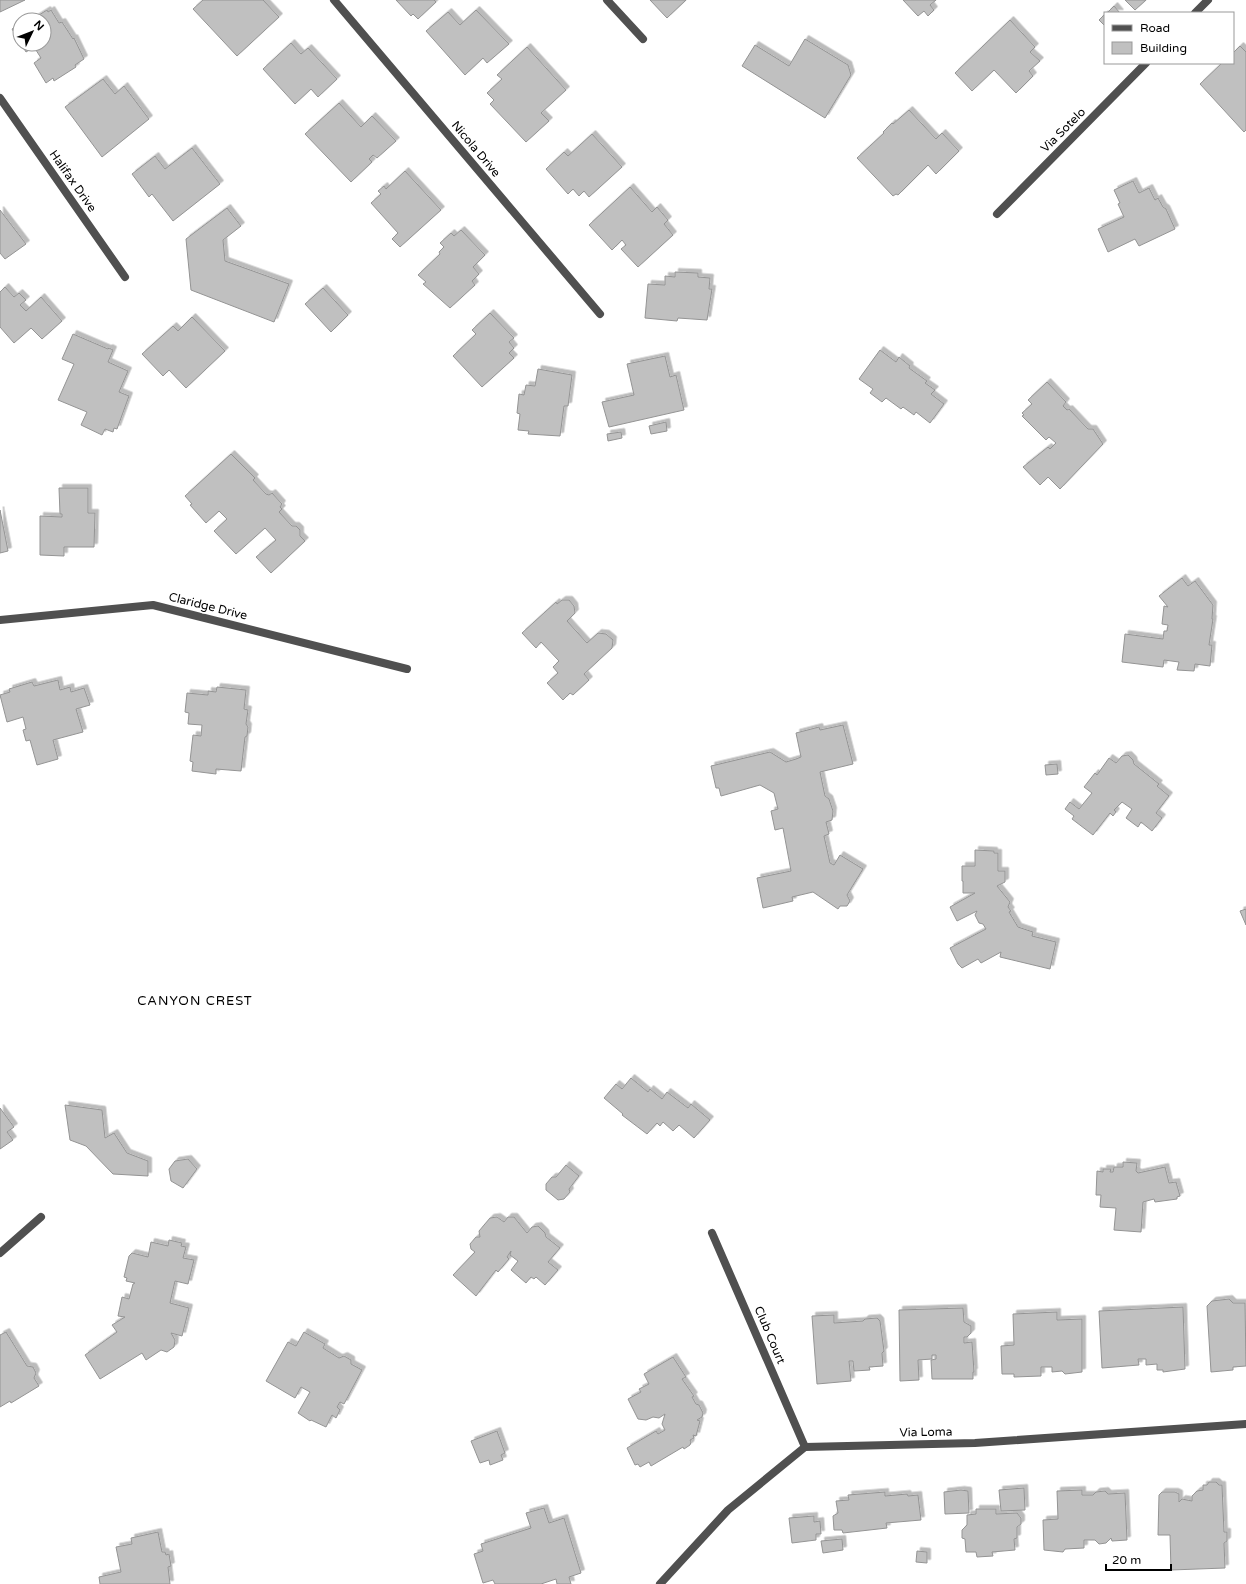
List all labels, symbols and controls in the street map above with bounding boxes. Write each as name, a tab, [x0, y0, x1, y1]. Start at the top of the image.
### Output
north arrow	[12, 12, 52, 52]
legend	[1104, 12, 1234, 64]
text: N	[31, 18, 47, 33]
text: Road	[1140, 21, 1170, 35]
text: Building	[1140, 41, 1187, 55]
street label: Via Sotelo	[1038, 105, 1088, 155]
street label: Nicola Drive	[449, 118, 504, 180]
street label: Halifax Drive	[47, 147, 100, 215]
street label: Claridge Drive	[167, 589, 249, 623]
district label: CANYON CREST	[137, 993, 253, 1009]
street label: Club Court	[752, 1304, 789, 1366]
street label: Via Loma	[899, 1425, 953, 1439]
scale bar	[1106, 1546, 1171, 1572]
text: 20 m	[1112, 1553, 1141, 1567]

